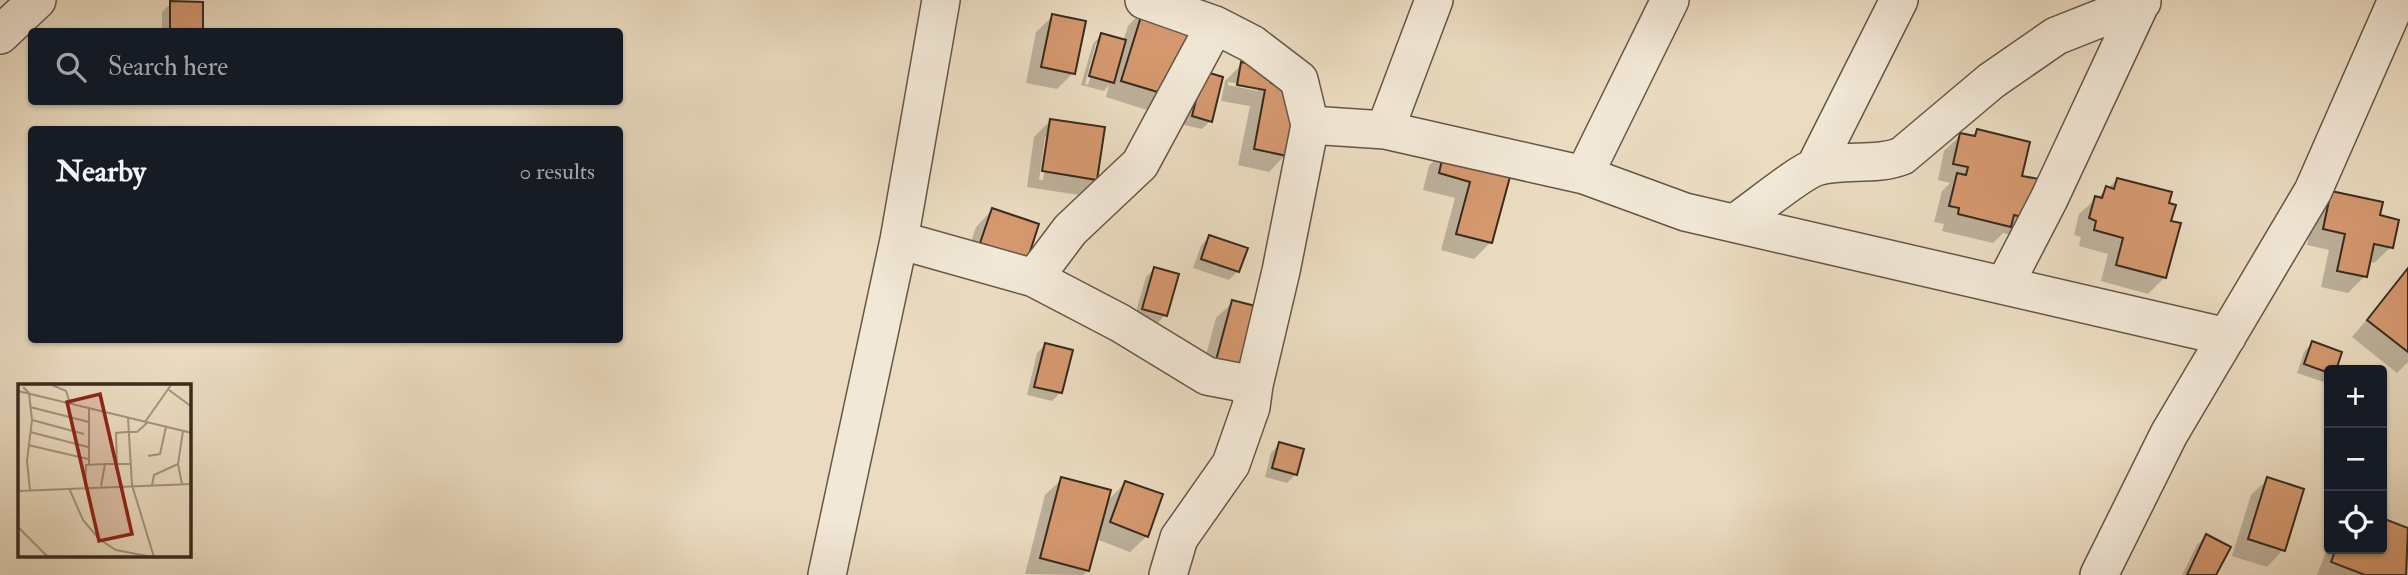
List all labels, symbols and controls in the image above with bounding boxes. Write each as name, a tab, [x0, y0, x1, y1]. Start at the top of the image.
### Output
search box	[28, 28, 623, 105]
icon: search	[52, 48, 90, 86]
text: Search here	[108, 51, 228, 83]
text: Nearby	[56, 153, 146, 190]
text: 0 results	[519, 157, 595, 186]
map controls	[2324, 365, 2387, 554]
button: +	[2324, 365, 2387, 428]
inset map	[18, 384, 191, 558]
button: −	[2324, 428, 2387, 491]
button: locate	[2324, 491, 2387, 554]

